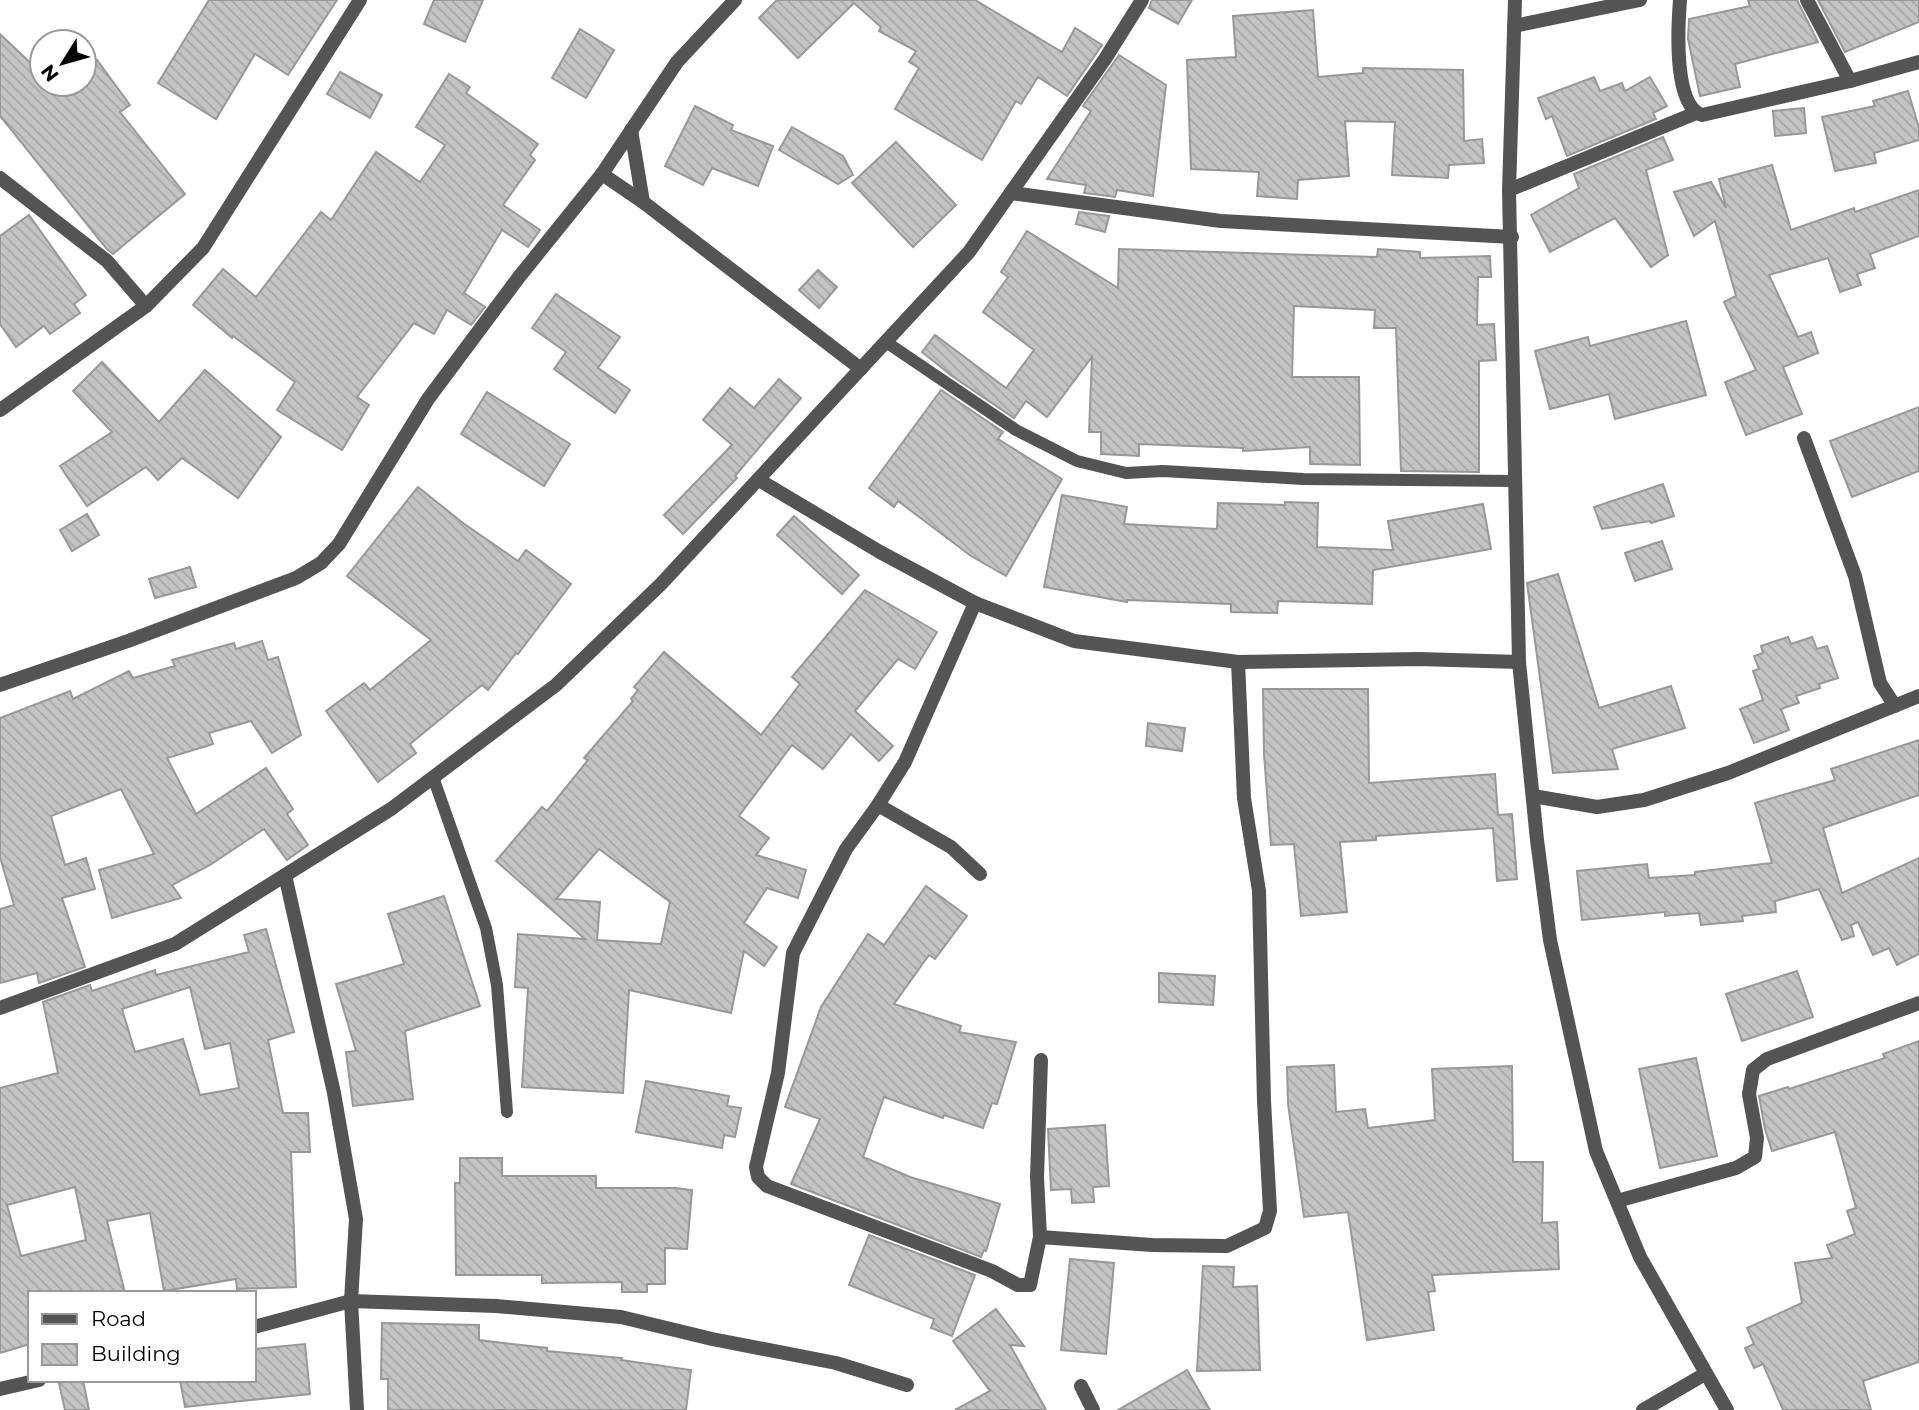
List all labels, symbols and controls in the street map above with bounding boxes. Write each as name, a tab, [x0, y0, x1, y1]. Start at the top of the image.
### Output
north arrow	[28, 28, 98, 98]
text: N	[36, 60, 64, 86]
legend	[28, 1291, 256, 1382]
text: Road	[91, 1306, 146, 1331]
text: Building	[91, 1341, 181, 1366]

